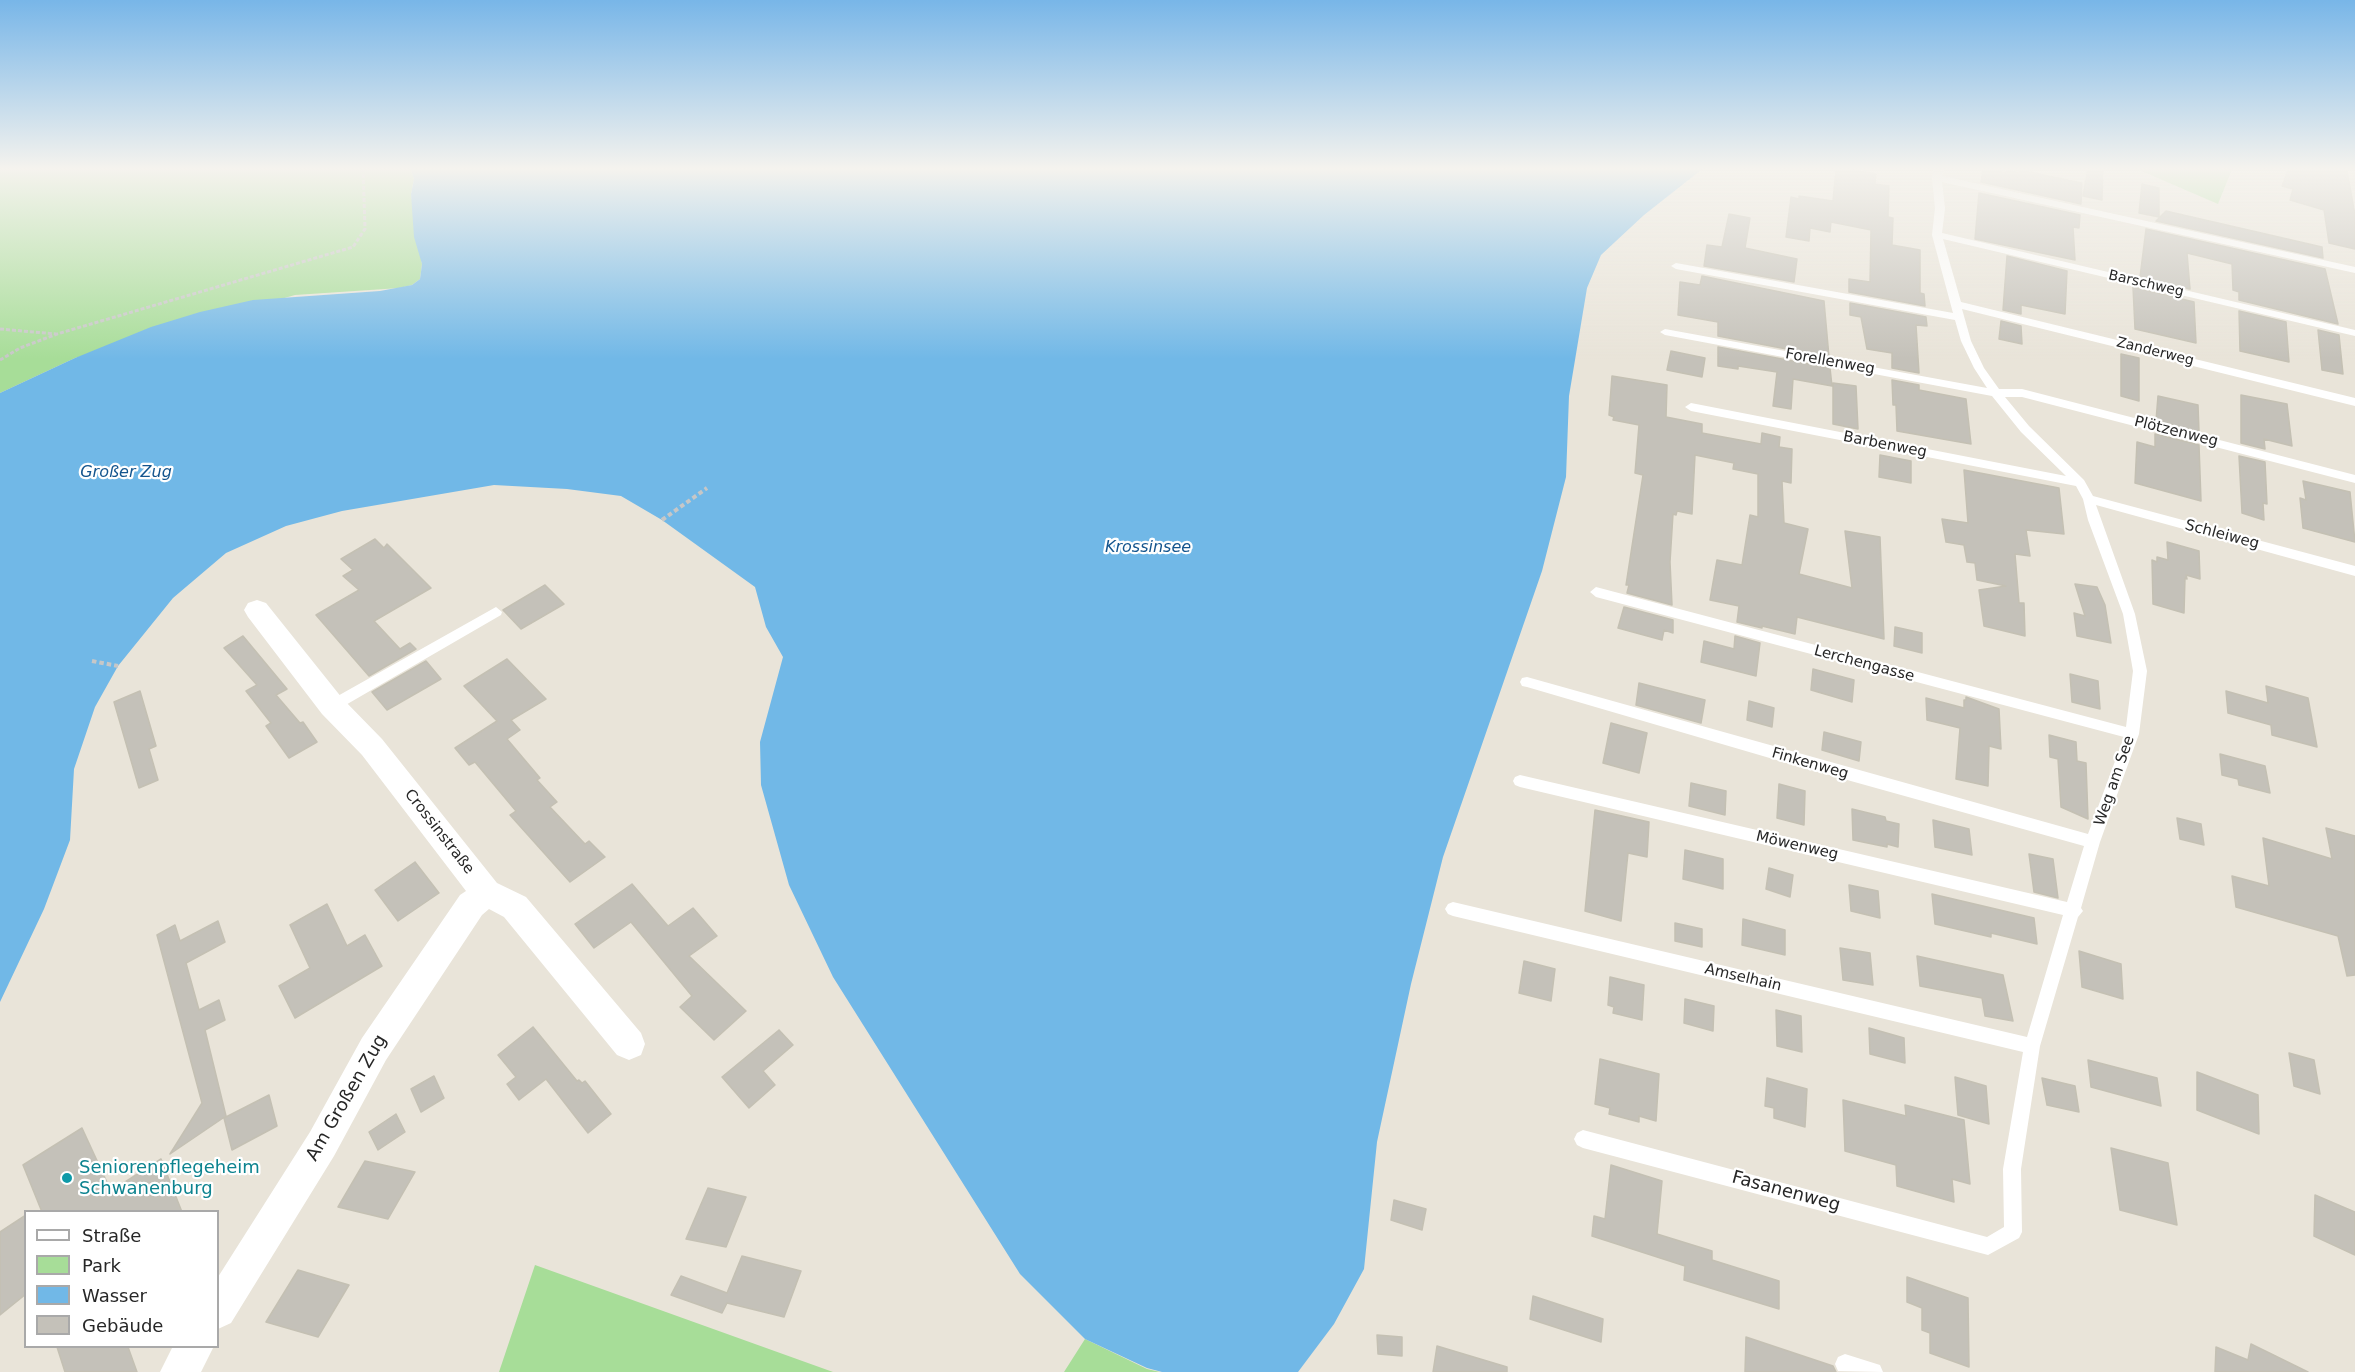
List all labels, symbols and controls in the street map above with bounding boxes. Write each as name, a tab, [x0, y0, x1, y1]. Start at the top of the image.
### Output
street label: Barschweg	[2107, 267, 2185, 301]
street label: Zanderweg	[2115, 334, 2195, 370]
street label: Forellenweg	[1784, 345, 1876, 379]
street label: Plötzenweg	[2132, 413, 2220, 451]
street label: Barbenweg	[1842, 428, 1928, 462]
water label: Großer Zug	[80, 463, 172, 483]
street label: Schleiweg	[2183, 516, 2261, 554]
water label: Krossinsee	[1105, 538, 1191, 558]
street label: Lerchengasse	[1812, 642, 1916, 686]
street label: Weg am See	[2091, 734, 2139, 828]
street label: Finkenweg	[1769, 744, 1851, 784]
street label: Crossinstraße	[400, 786, 478, 878]
street label: Möwenweg	[1754, 828, 1840, 864]
street label: Amselhain	[1703, 960, 1783, 996]
street label: Am Großen Zug	[302, 1031, 392, 1165]
place label: Seniorenpflegeheim Schwanenburg	[79, 1157, 260, 1200]
street label: Fasanenweg	[1729, 1167, 1843, 1217]
marker: Seniorenpflegeheim Schwanenburg	[60, 1171, 74, 1185]
legend	[24, 1210, 219, 1348]
text: Straße	[82, 1225, 141, 1246]
text: Park	[82, 1255, 121, 1276]
text: Wasser	[82, 1285, 147, 1306]
text: Gebäude	[82, 1315, 163, 1336]

